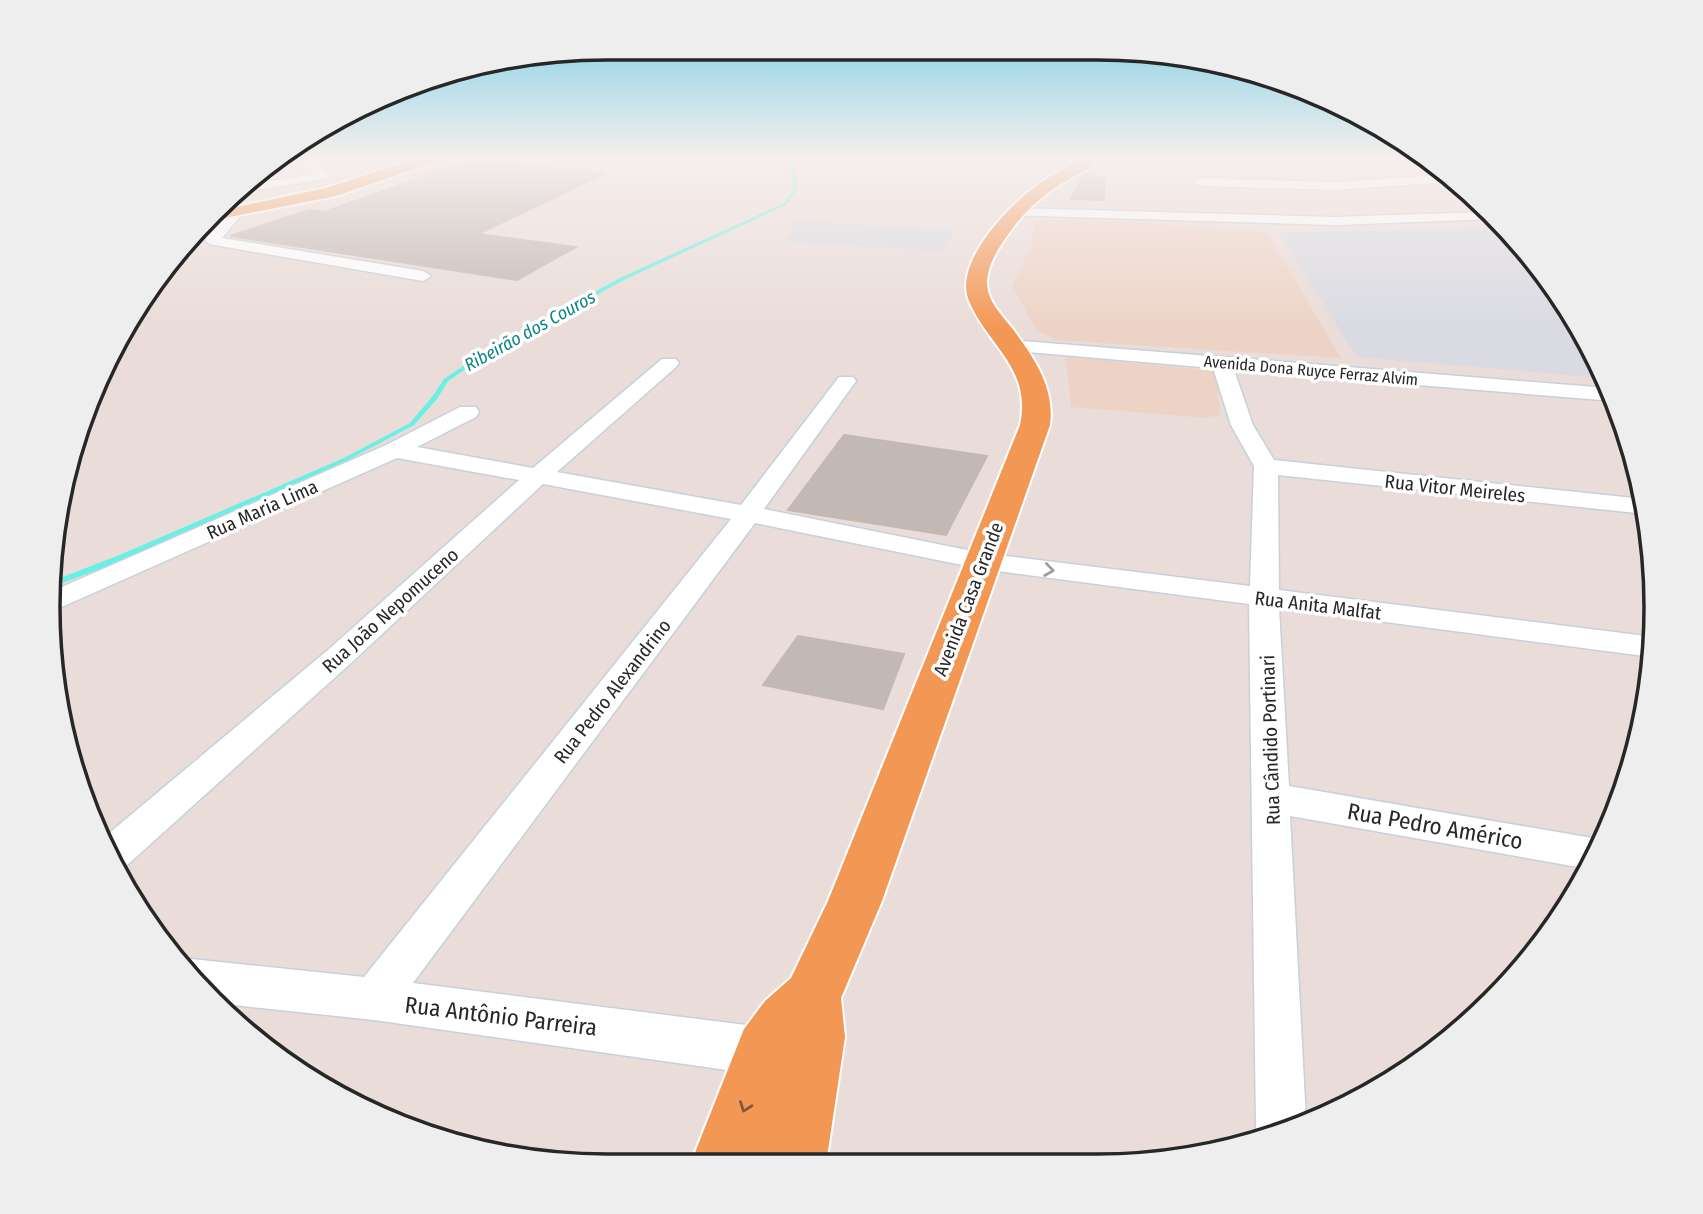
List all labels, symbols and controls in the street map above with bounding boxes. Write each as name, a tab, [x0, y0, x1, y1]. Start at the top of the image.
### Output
water label: Ribeirão dos Couros	[461, 286, 600, 376]
street label: Avenida Dona Ruyce Ferraz Alvim	[1203, 352, 1419, 389]
street label: Rua Vitor Meireles	[1384, 470, 1526, 507]
street label: Rua Maria Lima	[203, 475, 321, 544]
street label: Avenida Casa Grande	[929, 519, 1008, 679]
street label: Rua João Nepomuceno	[317, 543, 463, 678]
one-way arrow	[1043, 562, 1055, 577]
street label: Rua Anita Malfat	[1253, 586, 1383, 625]
street label: Rua Pedro Alexandrino	[549, 615, 676, 768]
street label: Rua Cândido Portinari	[1256, 655, 1285, 825]
street label: Rua Pedro Américo	[1345, 797, 1525, 855]
street label: Rua Antônio Parreira	[403, 990, 599, 1042]
one-way arrow	[739, 1101, 753, 1113]

